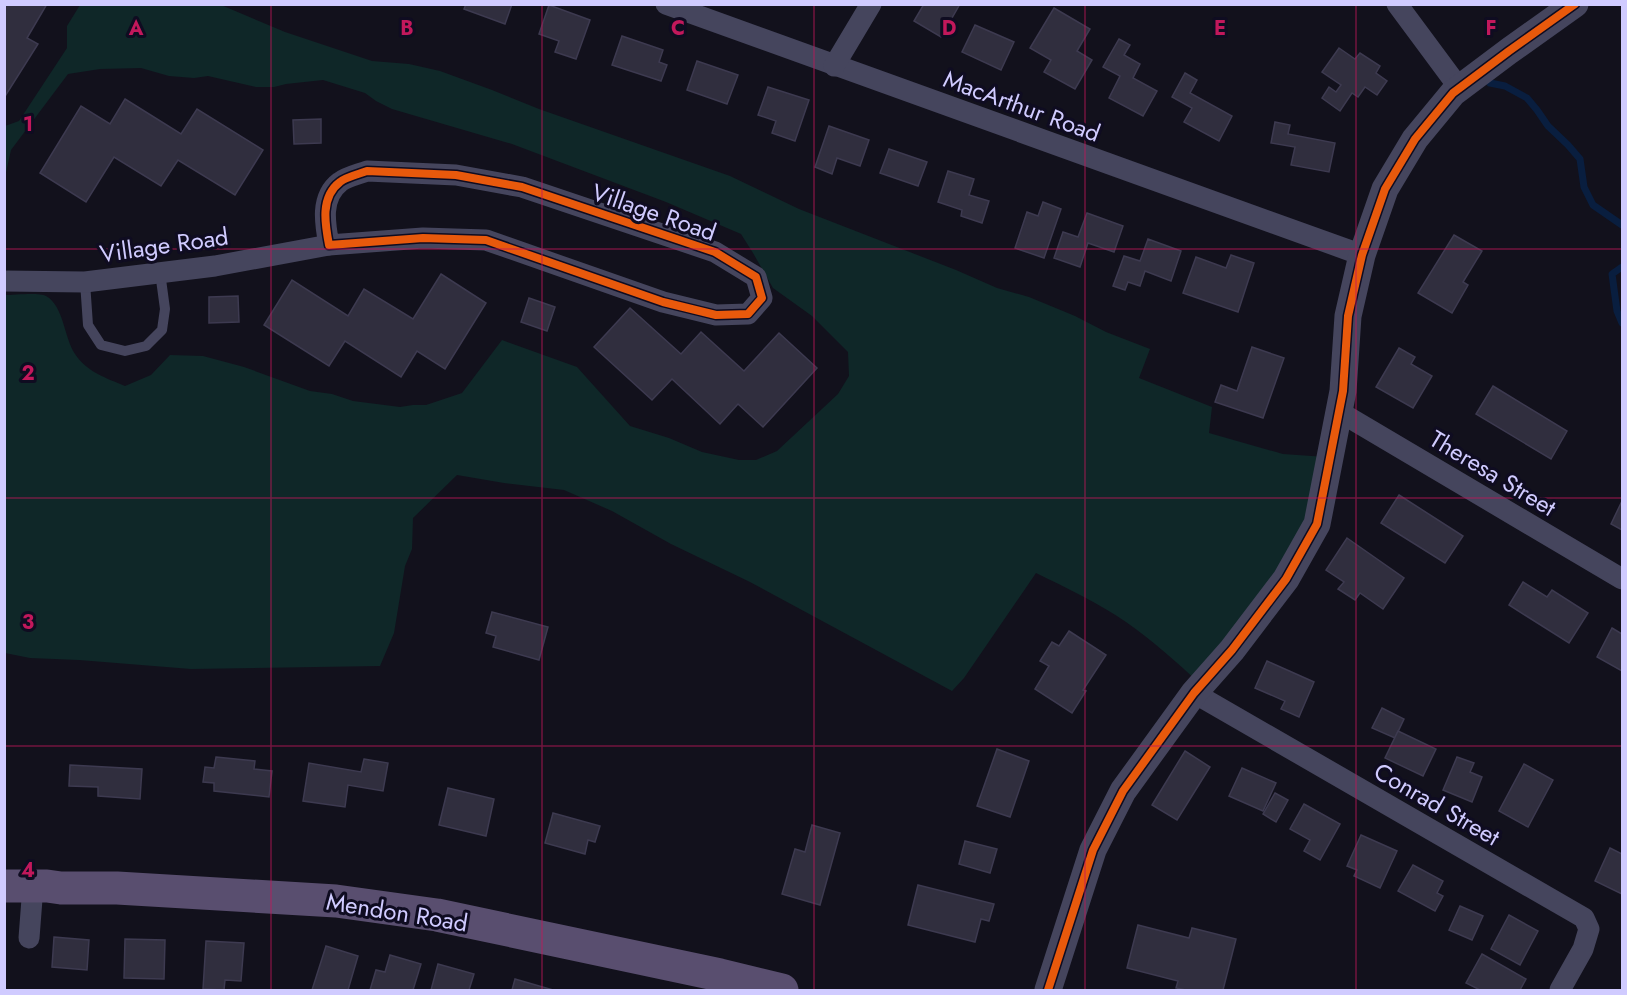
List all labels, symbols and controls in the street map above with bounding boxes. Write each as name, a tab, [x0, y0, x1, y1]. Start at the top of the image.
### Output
text: A	[128, 14, 144, 43]
text: B	[400, 14, 414, 43]
text: C	[671, 14, 685, 43]
text: D	[942, 14, 956, 43]
text: E	[1214, 14, 1226, 43]
text: F	[1485, 14, 1497, 43]
street label: MacArthur Road	[939, 61, 1105, 151]
text: 1	[23, 110, 33, 139]
street label: Village Road	[587, 174, 721, 250]
street label: Village Road	[97, 219, 231, 271]
text: 2	[21, 359, 35, 388]
street label: Theresa Street	[1423, 421, 1563, 525]
text: 3	[22, 608, 34, 637]
street label: Conrad Street	[1368, 754, 1507, 854]
text: 4	[21, 856, 35, 885]
street label: Mendon Road	[324, 884, 470, 940]

